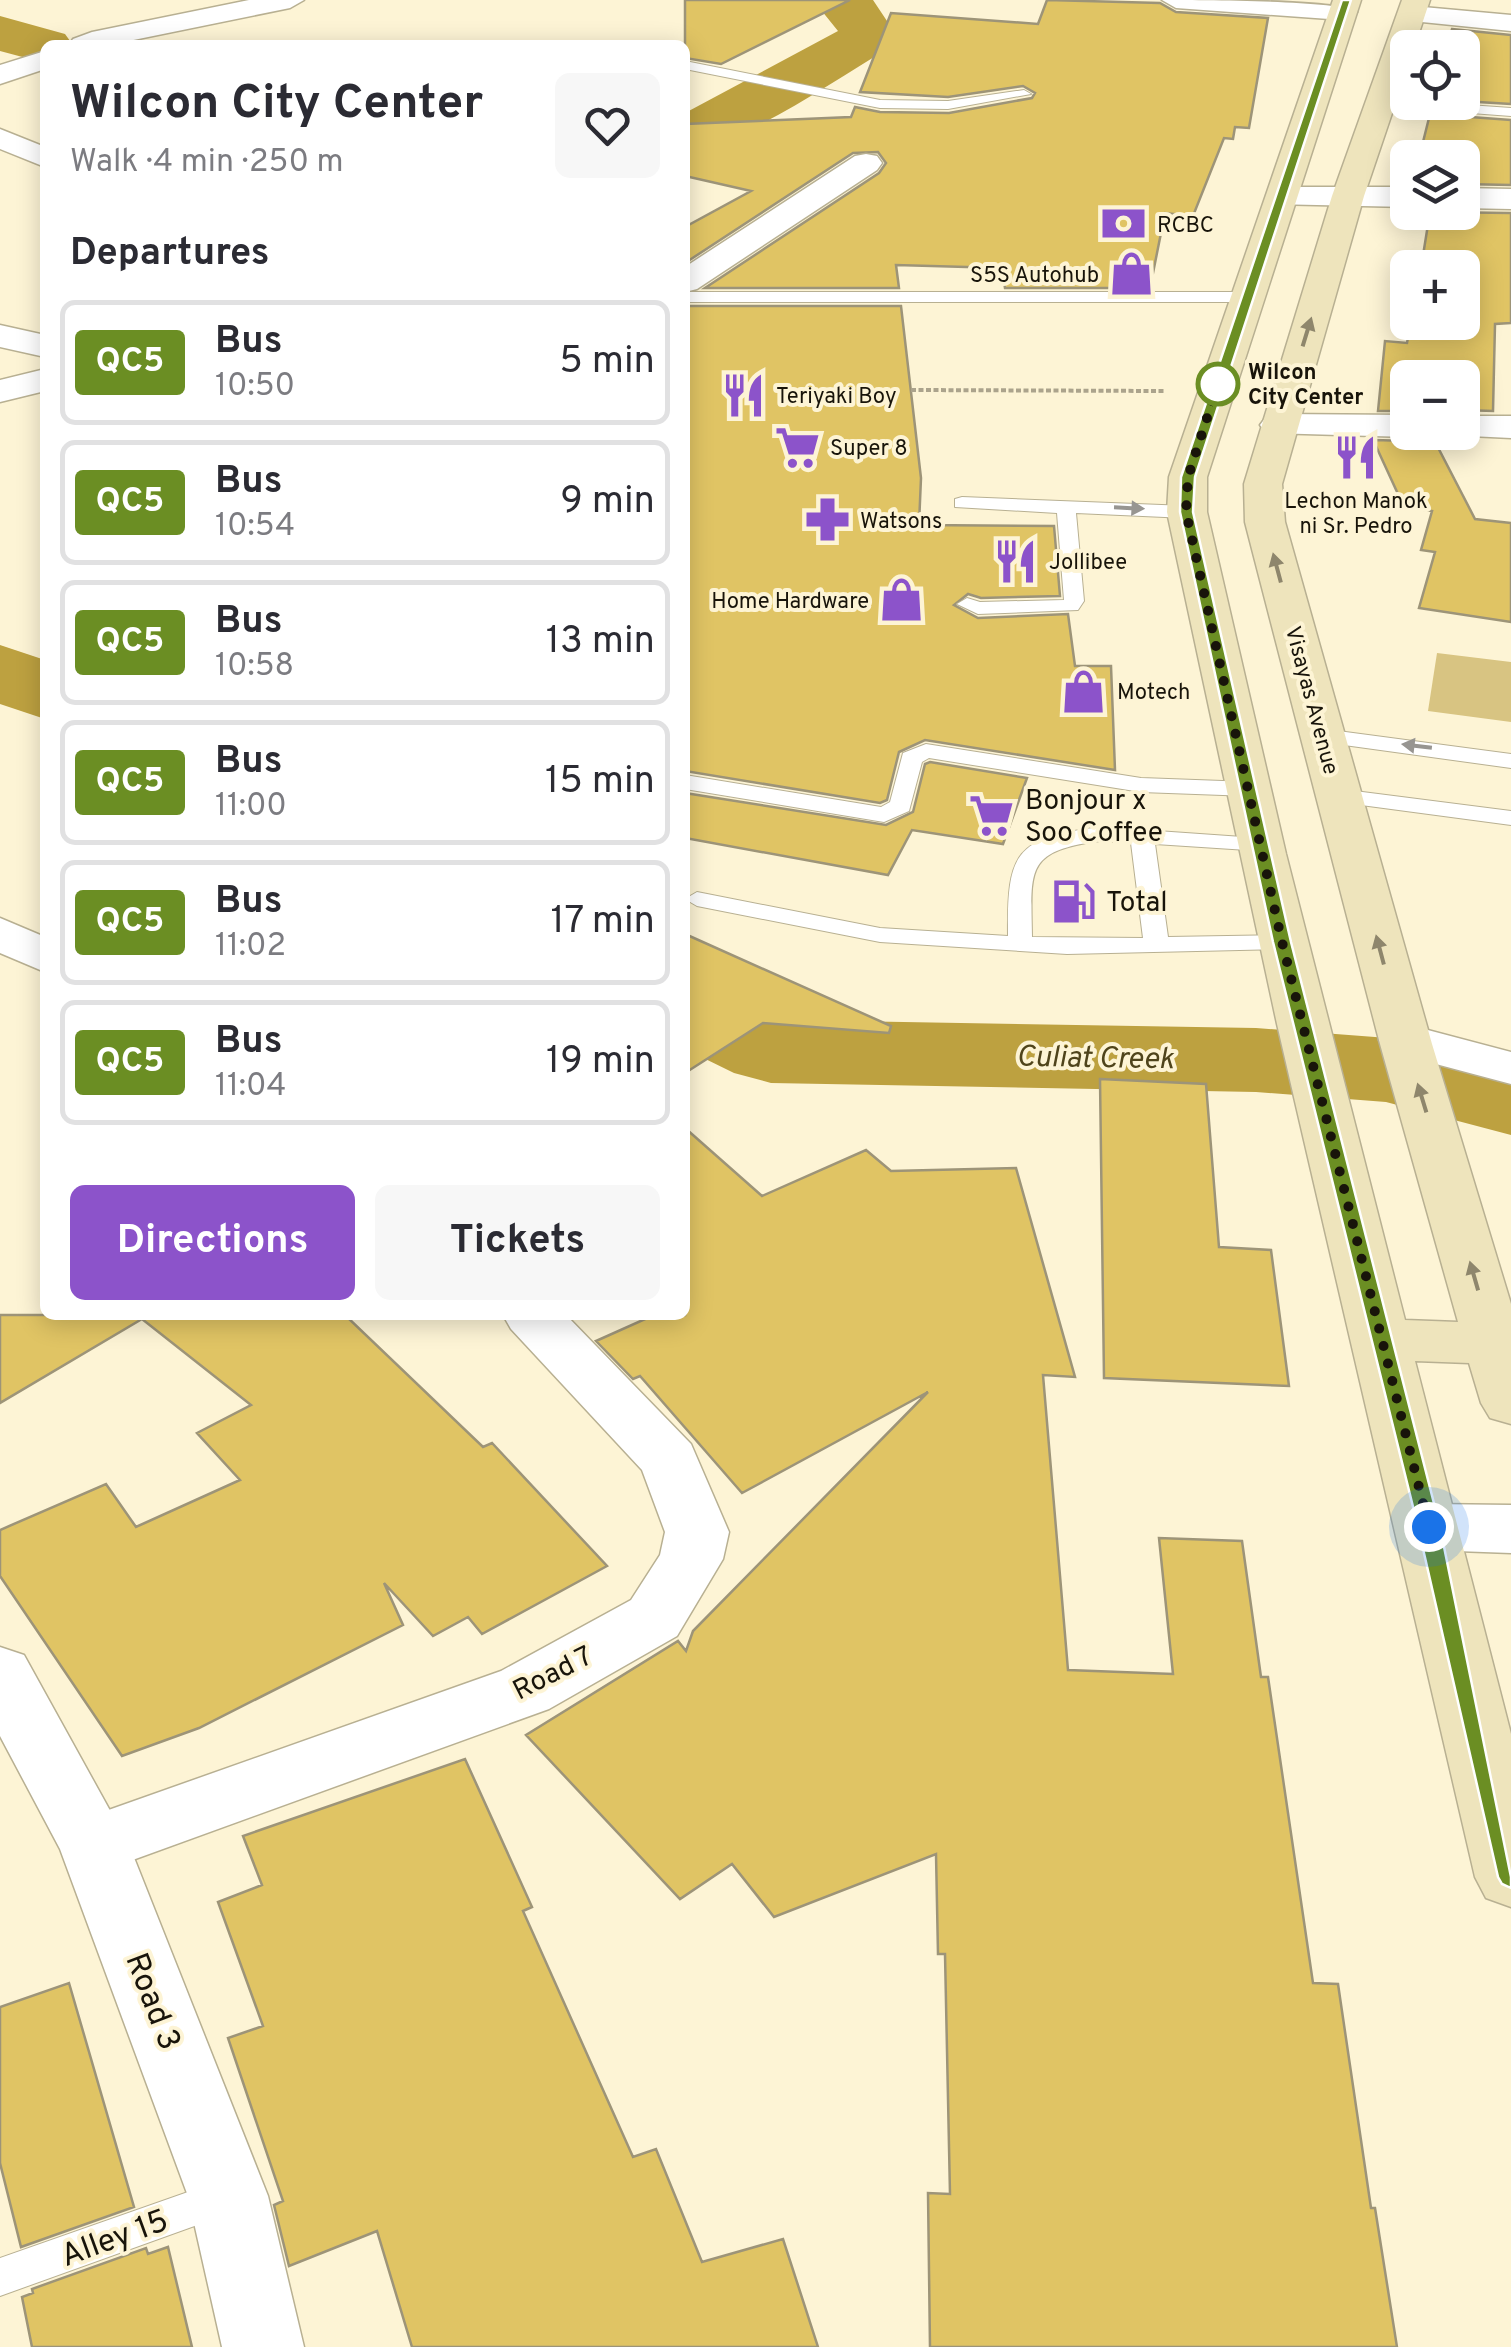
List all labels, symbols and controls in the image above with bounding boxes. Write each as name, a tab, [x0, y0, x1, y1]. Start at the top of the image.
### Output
map controls	[1390, 30, 1480, 450]
button: locate	[1390, 30, 1480, 120]
button: heart	[555, 73, 660, 178]
text: Wilcon City Center	[70, 75, 483, 135]
button: layers	[1390, 140, 1480, 230]
text: Walk · 4 min · 250 m	[70, 143, 344, 183]
bank icon: RCBC	[1100, 200, 1148, 248]
place label: RCBC	[1157, 213, 1214, 240]
text: Departures	[70, 230, 270, 279]
shop icon: S5S Autohub	[1108, 250, 1156, 298]
button: +	[1390, 250, 1480, 340]
place label: S5S Autohub	[970, 263, 1099, 290]
one-way arrow	[1300, 316, 1315, 346]
text: Bus	[215, 318, 282, 367]
text: 5 min	[559, 338, 655, 387]
text: QC5	[95, 340, 165, 384]
place label: Wilcon City Center	[1248, 360, 1364, 412]
button: −	[1390, 360, 1480, 450]
marker: Wilcon City Center	[1197, 363, 1239, 405]
text: 10:50	[215, 367, 295, 407]
restaurant icon: Teriyaki Boy	[719, 371, 767, 419]
place label: Teriyaki Boy	[776, 384, 897, 411]
supermarket icon: Super 8	[773, 423, 821, 471]
restaurant icon: Lechon Manok ni Sr. Pedro	[1332, 434, 1380, 482]
place label: Super 8	[830, 436, 908, 463]
text: Bus	[215, 458, 282, 507]
text: 9 min	[560, 478, 655, 527]
text: QC5	[95, 480, 165, 524]
place label: Lechon Manok ni Sr. Pedro	[1284, 489, 1428, 541]
pharmacy icon: Watsons	[803, 496, 851, 544]
one-way arrow	[1114, 501, 1145, 517]
text: 10:54	[215, 507, 295, 547]
place label: Watsons	[860, 509, 942, 536]
restaurant icon: Jollibee	[992, 537, 1040, 585]
place label: Jollibee	[1049, 550, 1127, 577]
one-way arrow	[1269, 552, 1285, 583]
shop icon: Home Hardware	[878, 576, 926, 624]
place label: Home Hardware	[711, 589, 869, 616]
text: Bus	[215, 598, 282, 647]
text: 13 min	[546, 618, 655, 667]
text: QC5	[95, 620, 165, 664]
street label: Visayas Avenue	[1278, 624, 1343, 778]
text: 10:58	[215, 647, 294, 687]
shop icon: Motech	[1060, 667, 1108, 715]
place label: Motech	[1117, 680, 1191, 707]
text: Bus	[215, 738, 282, 787]
one-way arrow	[1401, 738, 1432, 754]
text: 15 min	[545, 758, 655, 807]
text: QC5	[95, 760, 165, 804]
place label: Bonjour x Soo Coffee	[1025, 784, 1163, 852]
text: 11:00	[215, 787, 287, 827]
supermarket icon: Bonjour x Soo Coffee	[968, 791, 1016, 839]
fuel station icon: Total	[1049, 877, 1097, 925]
text: Bus	[215, 878, 282, 927]
place label: Total	[1106, 886, 1168, 922]
text: 17 min	[550, 898, 655, 947]
text: QC5	[95, 900, 165, 944]
text: 11:02	[215, 927, 286, 967]
one-way arrow	[1372, 934, 1388, 965]
text: Bus	[215, 1018, 282, 1067]
text: 19 min	[546, 1038, 655, 1087]
text: QC5	[95, 1040, 165, 1084]
water label: Culiat Creek	[1016, 1040, 1175, 1079]
text: 11:04	[215, 1067, 287, 1107]
one-way arrow	[1414, 1082, 1429, 1112]
button: Directions	[70, 1185, 355, 1300]
button: Tickets	[375, 1185, 660, 1300]
one-way arrow	[1466, 1260, 1481, 1291]
your location	[1404, 1502, 1454, 1552]
street label: Road 7	[507, 1639, 599, 1710]
street label: Road 3	[114, 1948, 188, 2056]
street label: Alley 15	[56, 2202, 174, 2278]

